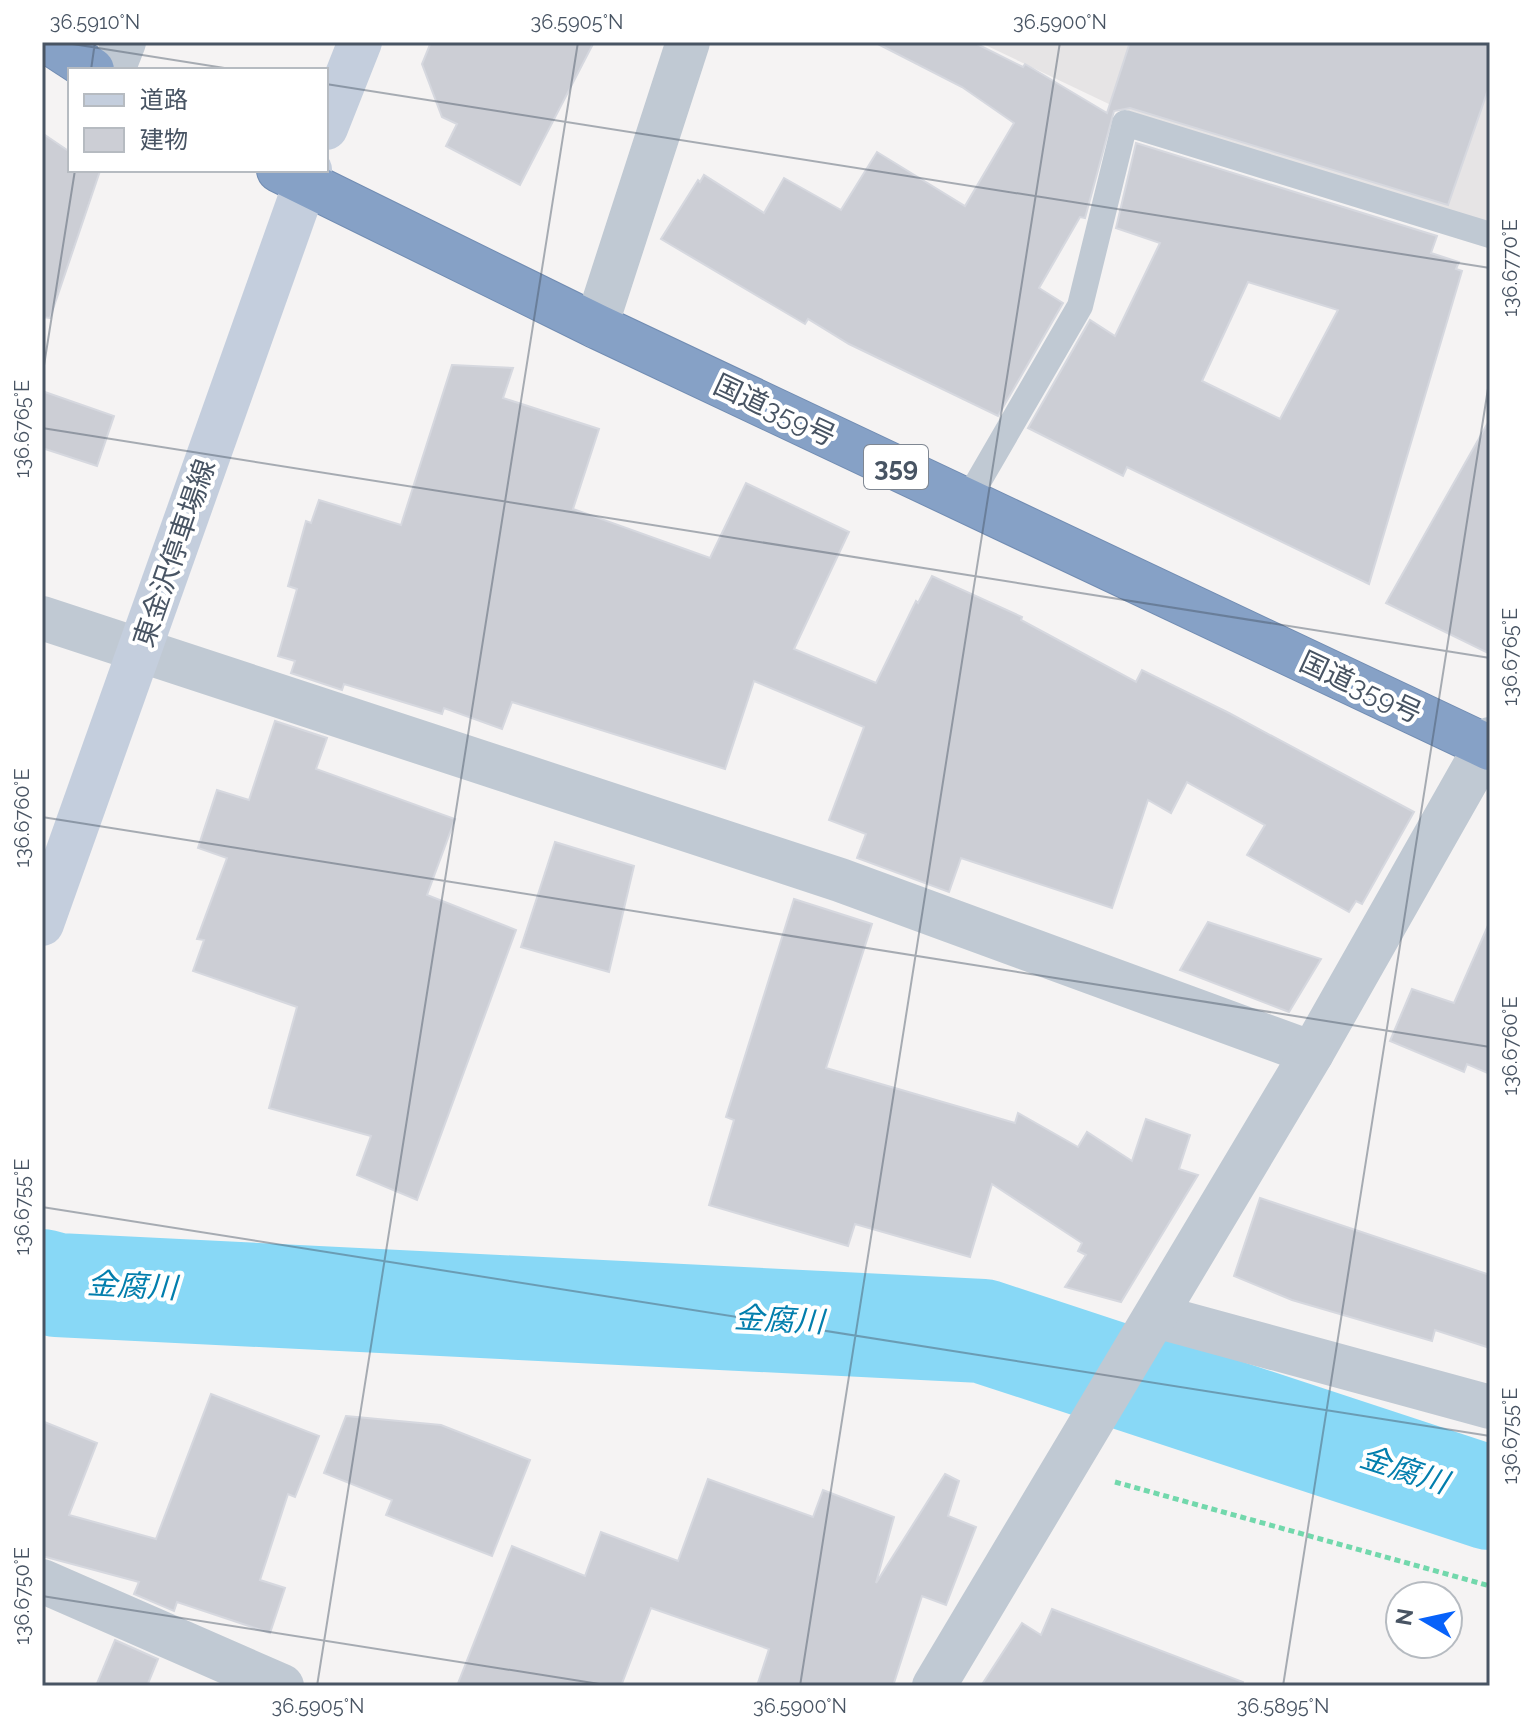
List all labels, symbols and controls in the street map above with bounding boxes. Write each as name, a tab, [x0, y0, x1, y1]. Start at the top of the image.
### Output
text: 36.5910°N	[50, 10, 140, 34]
text: 36.5905°N	[530, 10, 624, 34]
text: 36.5900°N	[1013, 10, 1107, 34]
legend	[68, 68, 328, 172]
text: 道路	[140, 85, 188, 114]
text: 建物	[140, 125, 188, 154]
text: 136.6770°E	[1498, 219, 1522, 317]
street label: 国道359号	[709, 368, 841, 453]
text: 136.6765°E	[10, 380, 34, 478]
road number: 359	[864, 445, 928, 489]
street label: 東金沢停車場線	[127, 455, 222, 651]
text: 136.6765°E	[1498, 608, 1522, 706]
street label: 国道359号	[1295, 645, 1427, 730]
text: 136.6760°E	[10, 768, 34, 868]
text: 136.6760°E	[1498, 996, 1522, 1096]
text: 136.6755°E	[10, 1159, 34, 1255]
water label: 金腐川	[86, 1266, 181, 1305]
water label: 金腐川	[733, 1300, 828, 1339]
text: 136.6755°E	[1498, 1388, 1522, 1484]
water label: 金腐川	[1356, 1439, 1455, 1501]
text: 136.6750°E	[10, 1547, 34, 1645]
north arrow	[1384, 1580, 1464, 1660]
text: N	[1390, 1607, 1418, 1627]
text: 36.5905°N	[271, 1694, 365, 1718]
text: 36.5900°N	[753, 1694, 847, 1718]
text: 36.5895°N	[1237, 1694, 1329, 1718]

